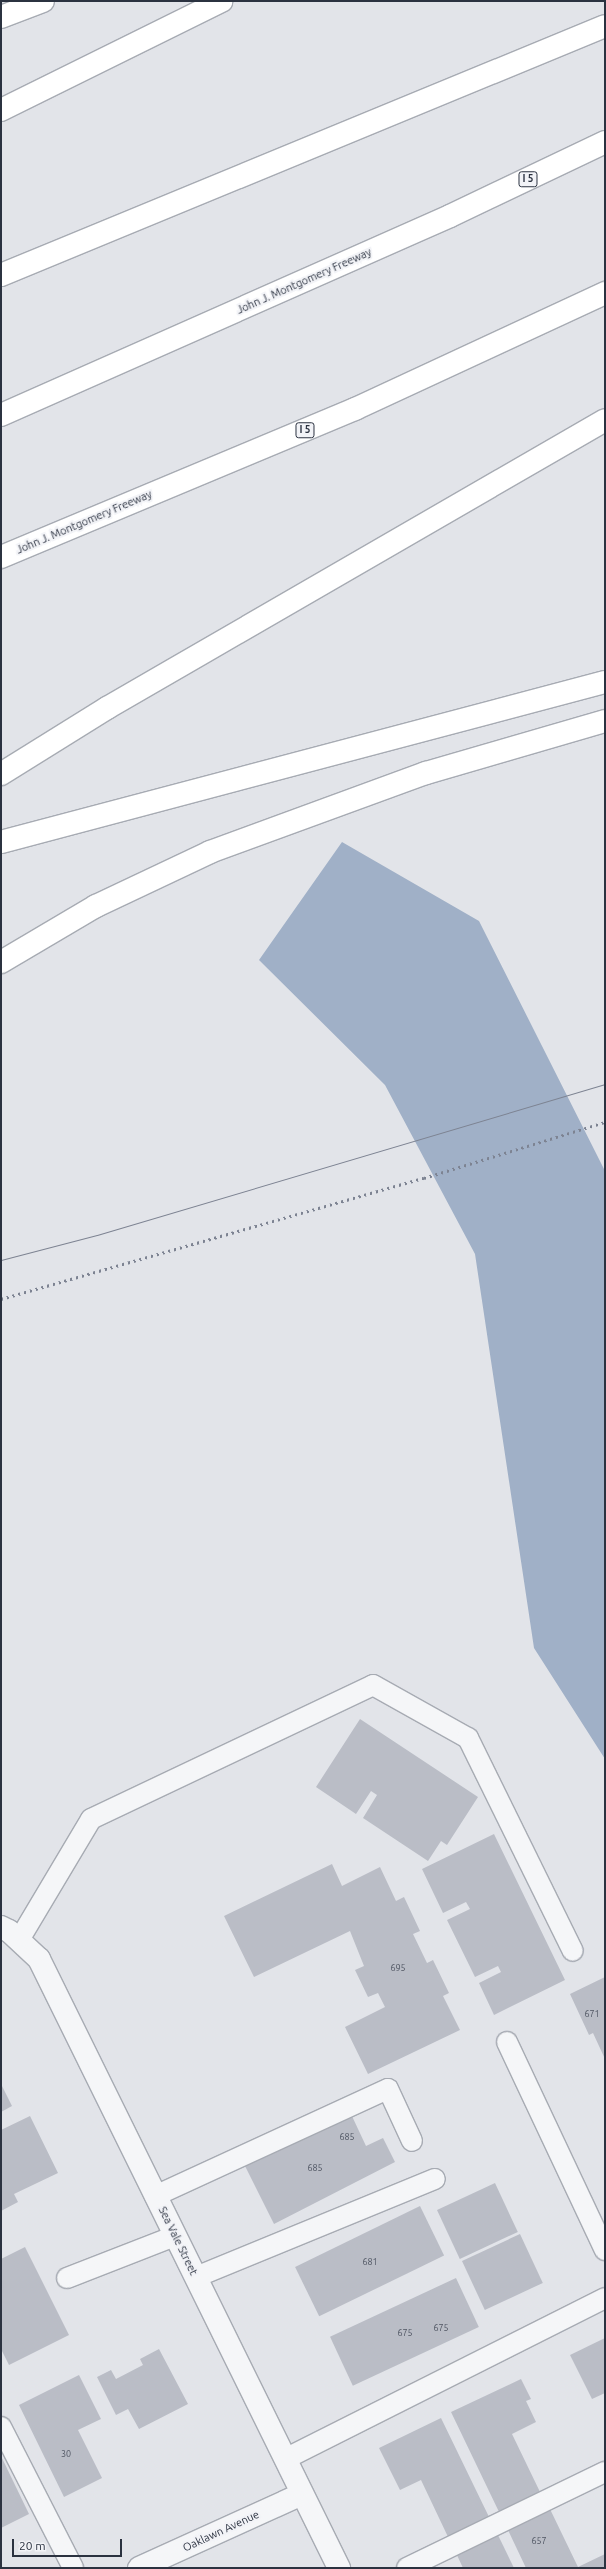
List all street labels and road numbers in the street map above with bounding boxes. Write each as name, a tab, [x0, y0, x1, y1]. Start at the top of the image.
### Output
road number: I 5	[518, 171, 538, 187]
street label: John J. Montgomery Freeway	[235, 245, 373, 317]
road number: I 5	[295, 422, 315, 438]
street label: John J. Montgomery Freeway	[14, 487, 154, 557]
street label: Sea Vale Street	[156, 2205, 200, 2277]
street label: Oaklawn Avenue	[181, 2508, 261, 2554]

